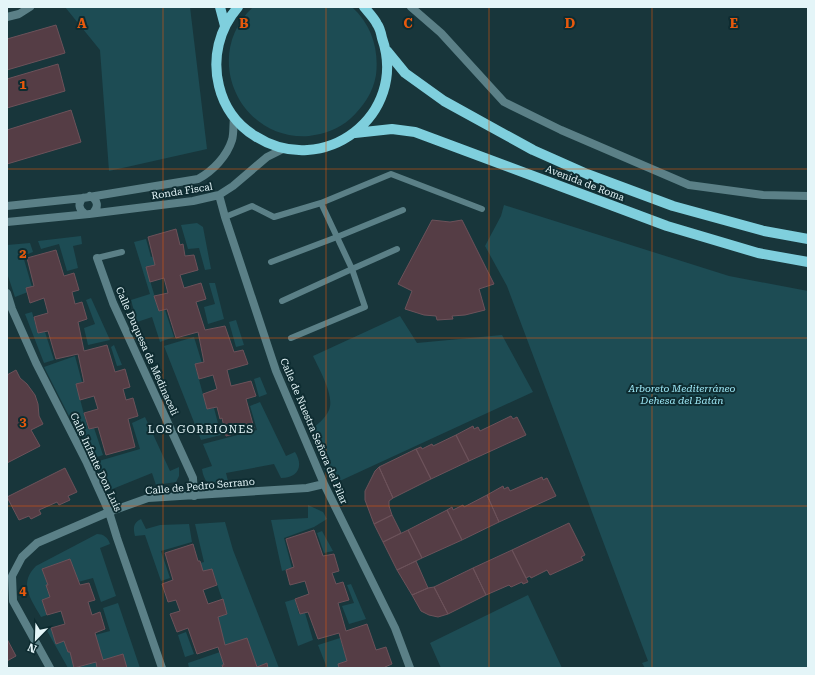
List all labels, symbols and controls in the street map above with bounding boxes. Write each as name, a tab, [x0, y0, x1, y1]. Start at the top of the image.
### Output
text: A	[77, 16, 87, 31]
text: B	[239, 16, 249, 31]
text: C	[403, 16, 413, 31]
text: D	[565, 16, 575, 31]
text: E	[730, 16, 738, 31]
text: 1	[19, 77, 27, 92]
street label: Avenida de Roma	[544, 163, 627, 203]
street label: Ronda Fiscal	[151, 181, 213, 201]
text: 2	[19, 246, 27, 261]
street label: Calle Duquesa de Medinaceli	[114, 285, 180, 417]
street label: Calle de Nuestra Señora del Pilar	[278, 356, 350, 506]
park label: Arboreto Mediterráneo Dehesa del Batán	[628, 383, 736, 406]
street label: Calle Infante Don Luis	[68, 411, 124, 513]
text: 3	[19, 414, 27, 429]
district label: LOS GORRIONES	[148, 423, 254, 436]
street label: Calle de Pedro Serrano	[145, 476, 255, 496]
text: 4	[19, 583, 27, 598]
north arrow	[16, 619, 56, 659]
text: N	[25, 640, 39, 655]

